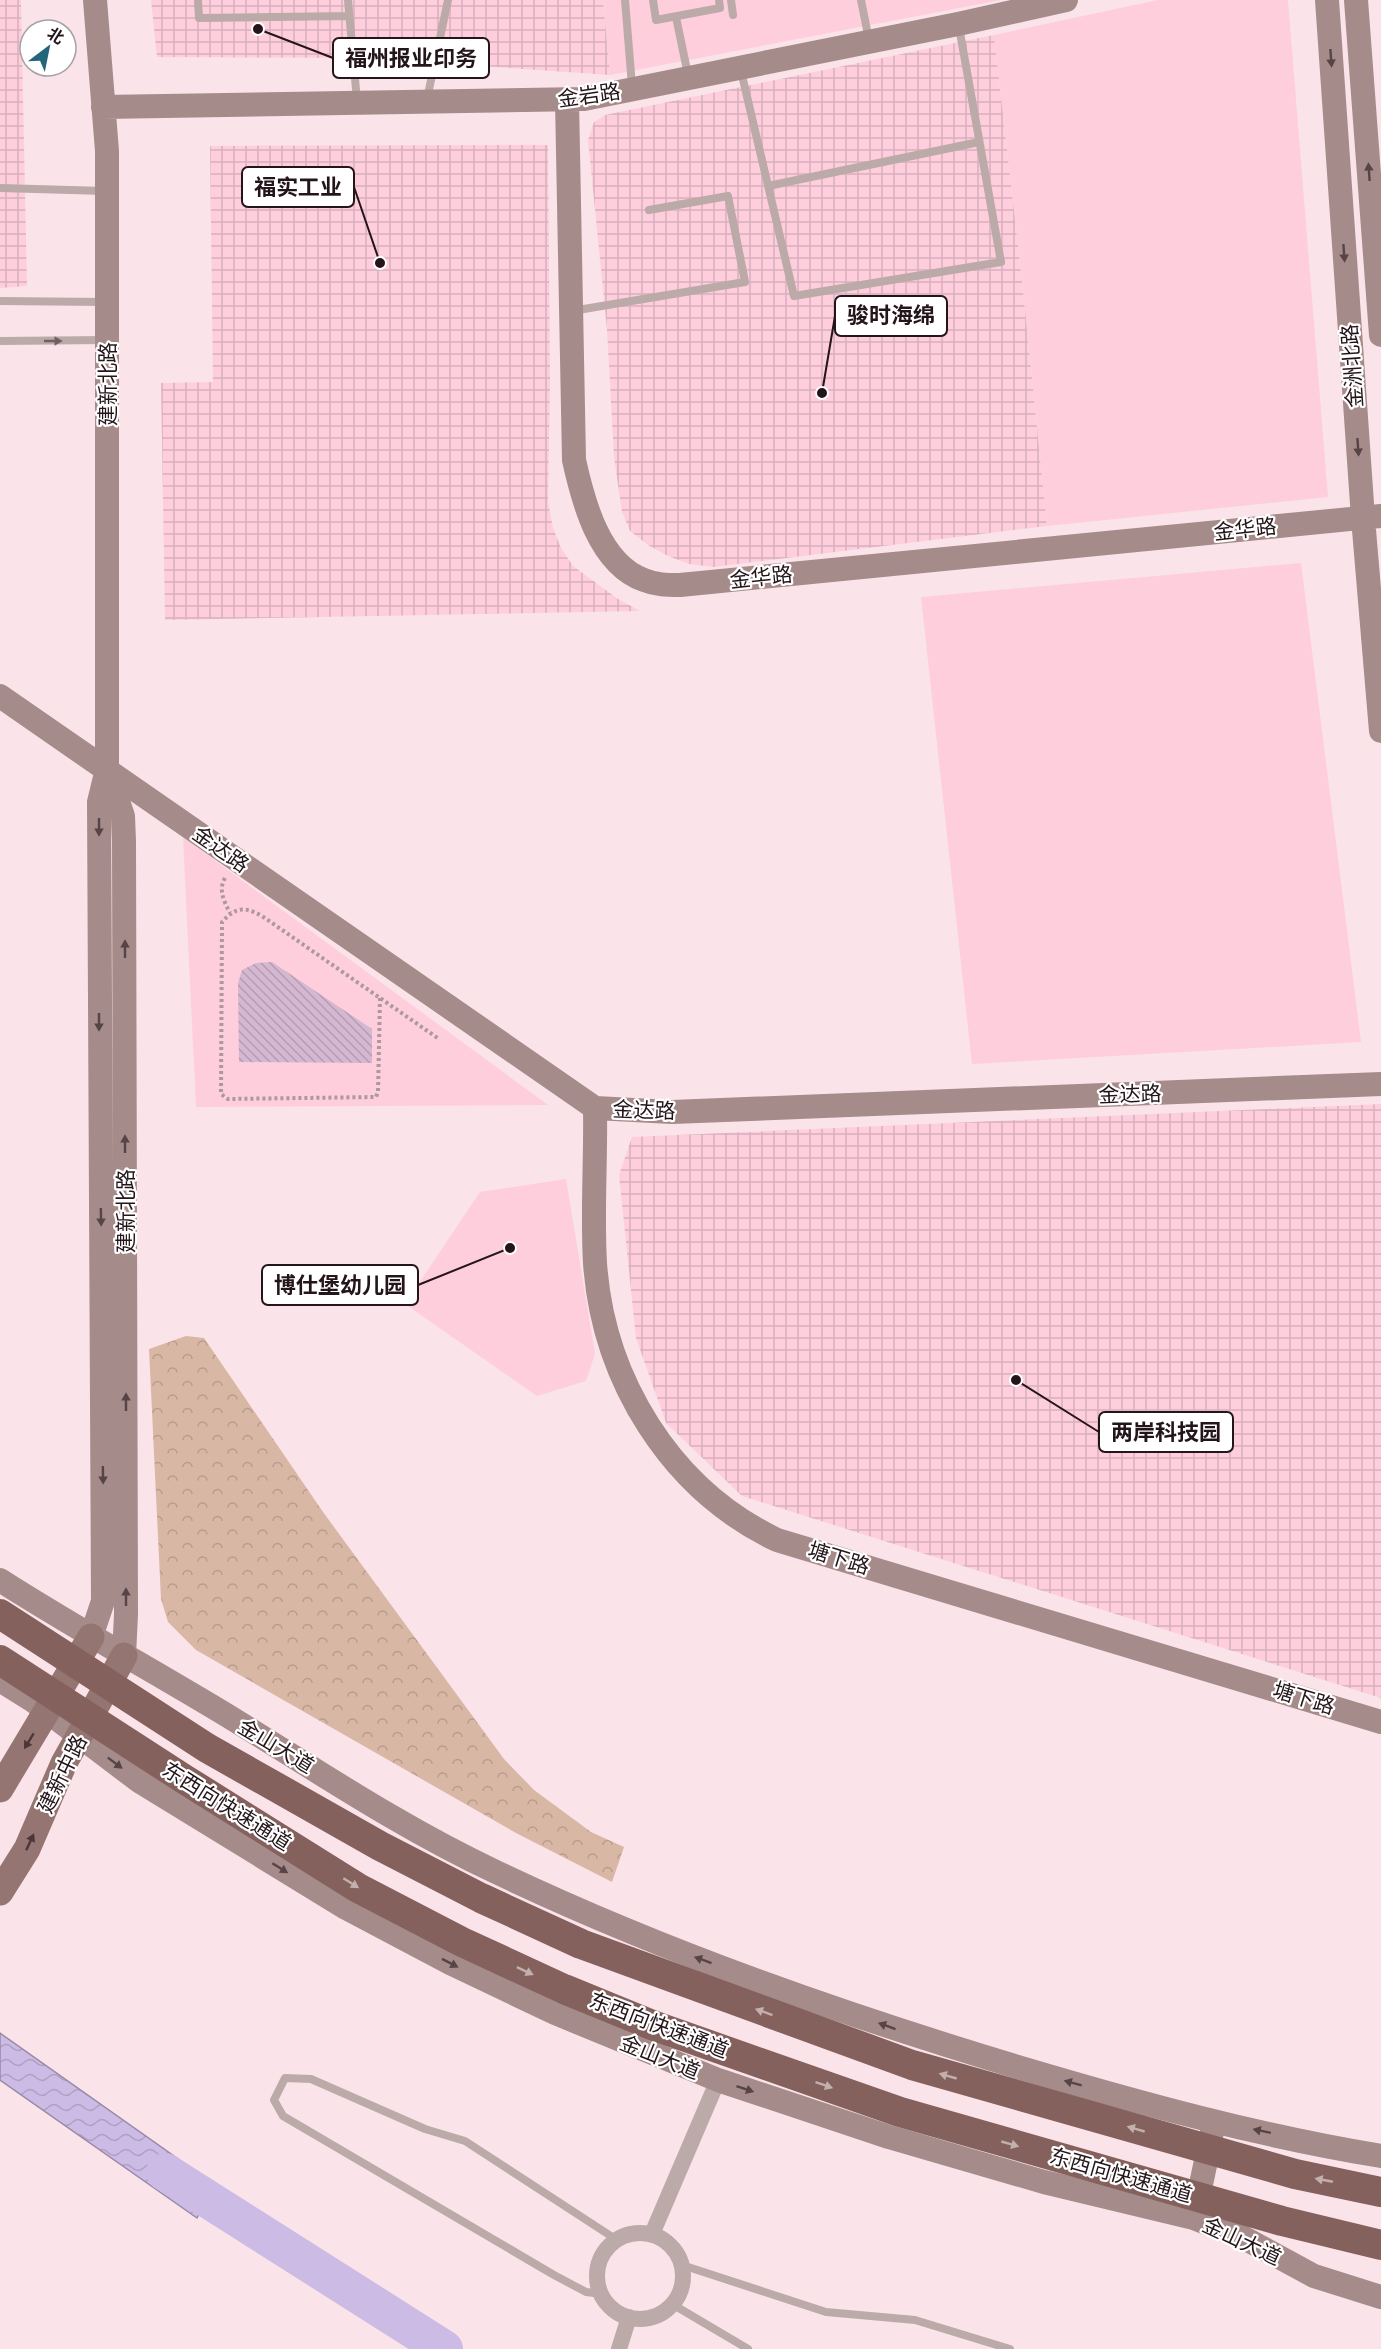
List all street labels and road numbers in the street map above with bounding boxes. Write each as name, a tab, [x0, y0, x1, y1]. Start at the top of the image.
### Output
street label: 金岩路	[556, 78, 622, 112]
street label: 金洲北路	[1337, 323, 1367, 409]
street label: 建新北路	[95, 342, 120, 426]
street label: 金华路	[1212, 513, 1278, 545]
street label: 金华路	[728, 561, 794, 593]
street label: 金达路	[188, 821, 254, 877]
street label: 金达路	[1098, 1080, 1162, 1108]
street label: 金达路	[612, 1096, 676, 1124]
street label: 建新北路	[113, 1169, 138, 1253]
street label: 塘下路	[805, 1537, 873, 1579]
street label: 塘下路	[1270, 1677, 1338, 1719]
street label: 金山大道	[234, 1714, 318, 1778]
street label: 建新中路	[32, 1731, 92, 1817]
street label: 东西向快速通道	[158, 1756, 296, 1856]
street label: 东西向快速通道	[586, 1987, 732, 2063]
street label: 金山大道	[616, 2030, 704, 2084]
street label: 东西向快速通道	[1047, 2143, 1195, 2207]
street label: 金山大道	[1199, 2212, 1285, 2270]

